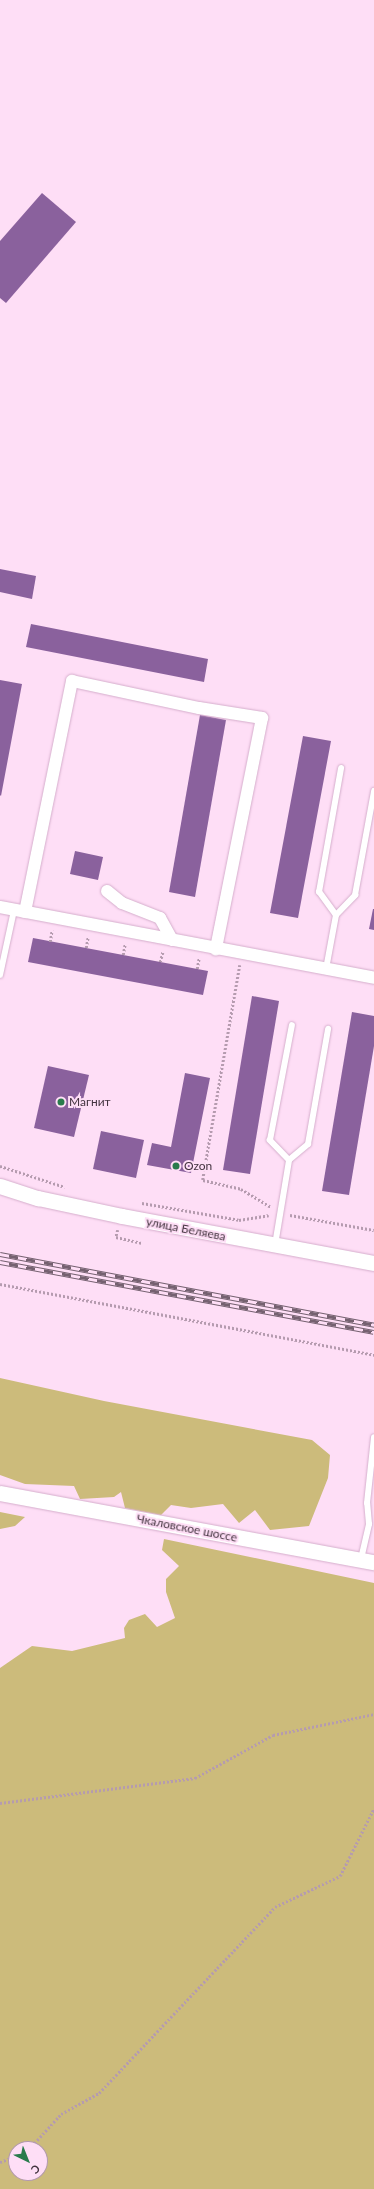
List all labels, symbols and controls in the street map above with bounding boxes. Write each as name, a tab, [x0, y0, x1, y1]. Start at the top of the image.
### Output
place label: Магнит	[69, 1095, 111, 1109]
marker: Магнит	[56, 1097, 66, 1107]
place label: Ozon	[184, 1159, 212, 1173]
marker: Ozon	[171, 1161, 181, 1171]
street label: улица Беляева	[145, 1214, 227, 1244]
street label: Чкаловское шоссе	[136, 1511, 238, 1545]
north arrow	[8, 2141, 48, 2181]
text: С	[29, 2162, 43, 2177]

